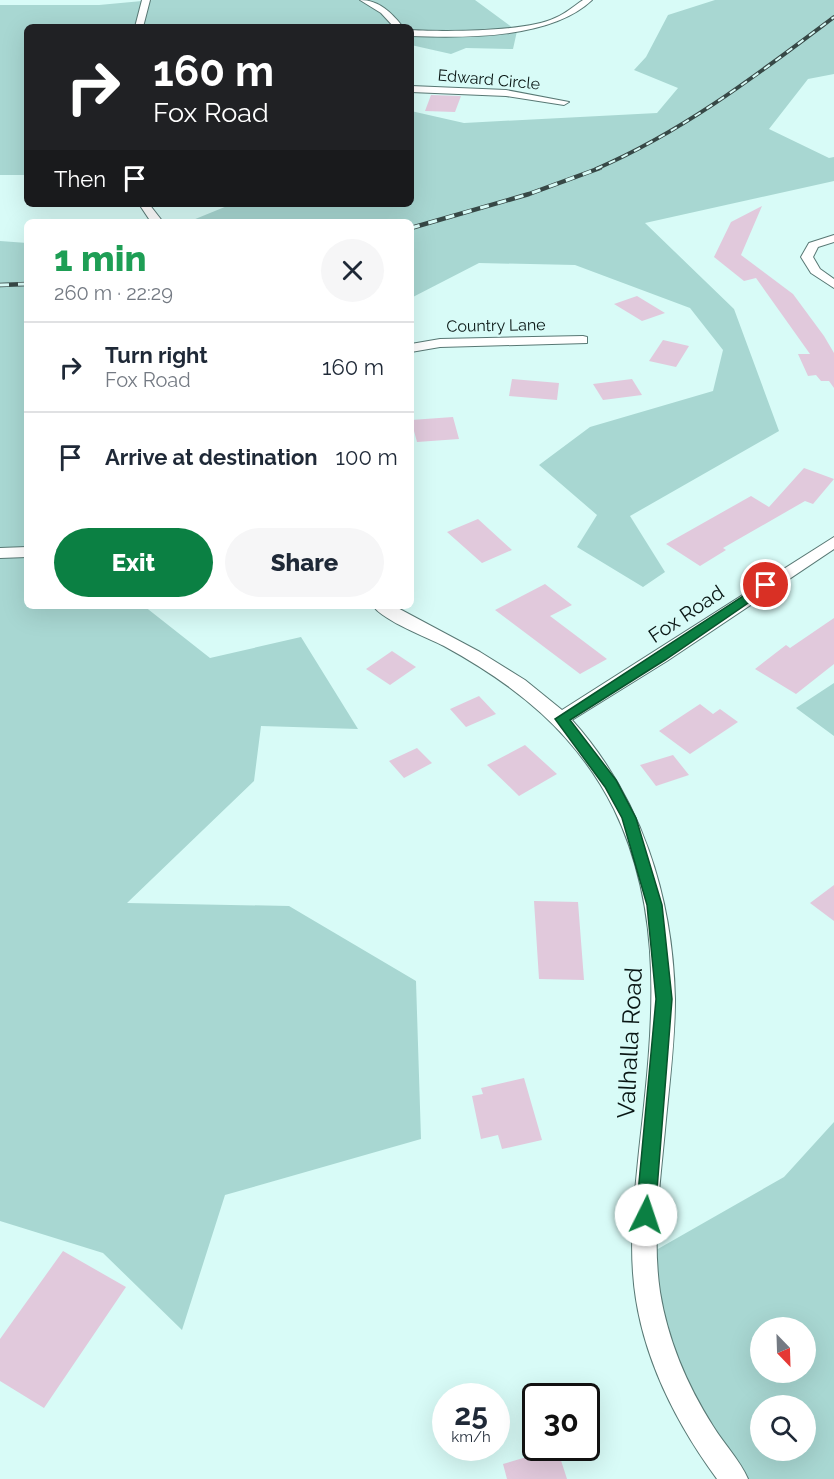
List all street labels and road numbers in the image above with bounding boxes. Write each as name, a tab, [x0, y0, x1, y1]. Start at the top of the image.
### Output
street label: Edward Circle	[437, 66, 541, 93]
street label: Country Lane	[446, 315, 546, 336]
street label: Fox Road	[644, 580, 728, 648]
street label: Valhalla Road	[611, 967, 648, 1119]

